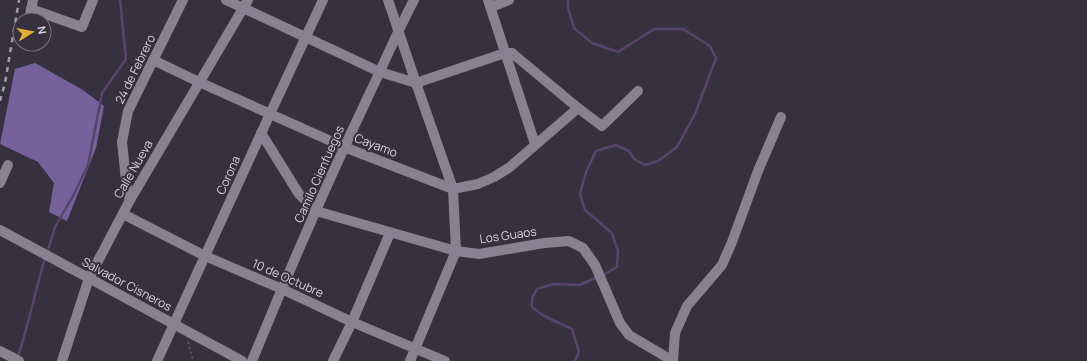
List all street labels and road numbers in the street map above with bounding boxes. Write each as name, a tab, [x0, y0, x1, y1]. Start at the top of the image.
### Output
street label: 24 de Febrero	[111, 32, 159, 106]
street label: Camilo Cienfuegos	[290, 123, 348, 225]
street label: Cayamo	[352, 129, 400, 161]
street label: Calle Nueva	[109, 137, 157, 201]
street label: Corona	[212, 153, 244, 197]
street label: Los Guaos	[478, 223, 538, 247]
street label: Salvador Cisneros	[79, 253, 175, 315]
street label: 10 de Octubre	[250, 255, 326, 301]

